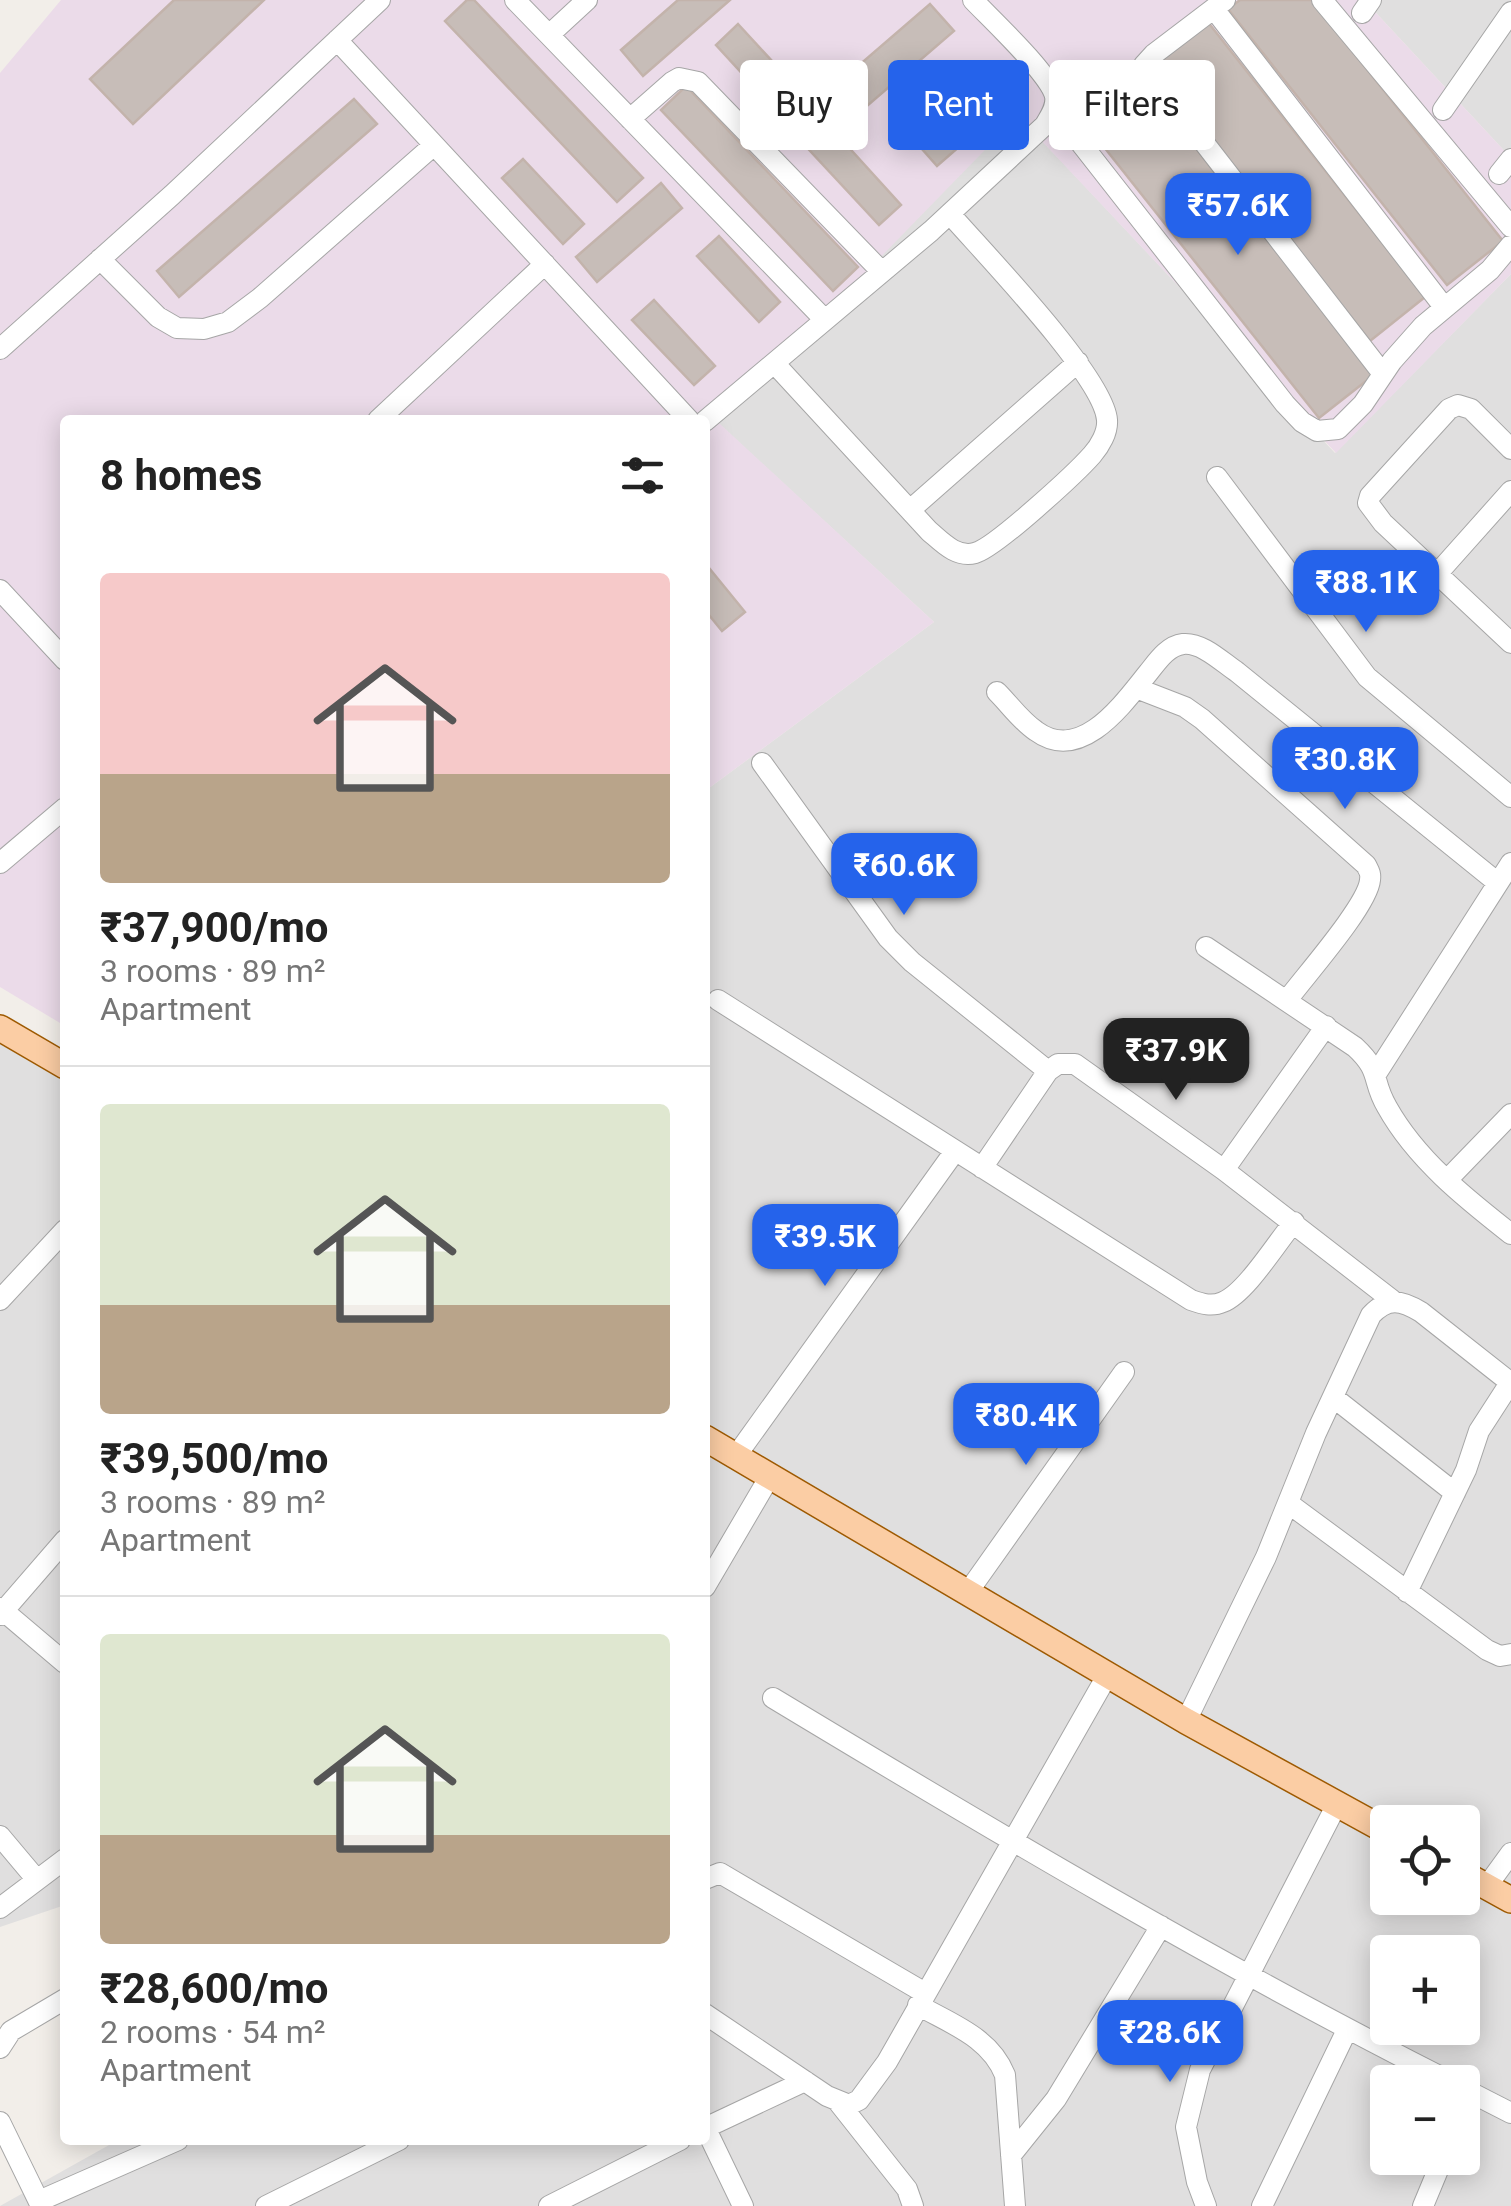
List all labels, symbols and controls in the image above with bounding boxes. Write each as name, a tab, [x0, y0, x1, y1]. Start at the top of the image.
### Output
chip: Buy	[740, 60, 868, 150]
chip: Rent	[888, 60, 1029, 150]
chip: Filters	[1049, 60, 1215, 150]
pin: ₹57.6K	[1157, 173, 1319, 258]
text: ₹57.6K	[1187, 186, 1289, 224]
icon: filters	[615, 448, 670, 503]
text: 8 homes	[100, 451, 262, 500]
pin: ₹88.1K	[1285, 550, 1447, 635]
text: ₹88.1K	[1315, 563, 1417, 601]
icon: home	[295, 638, 475, 818]
pin: ₹30.8K	[1264, 727, 1426, 812]
text: ₹30.8K	[1294, 740, 1396, 778]
pin: ₹60.6K	[823, 833, 985, 918]
text: ₹60.6K	[853, 846, 955, 884]
text: ₹37,900/mo	[100, 903, 329, 952]
text: 3 rooms · 89 m²	[100, 952, 325, 990]
text: Apartment	[100, 990, 252, 1028]
pin: ₹37.9K	[1095, 1018, 1257, 1103]
text: ₹37.9K	[1125, 1031, 1227, 1069]
icon: home	[295, 1169, 475, 1349]
pin: ₹39.5K	[744, 1204, 906, 1289]
text: ₹39.5K	[774, 1217, 876, 1255]
pin: ₹80.4K	[945, 1383, 1107, 1468]
text: ₹80.4K	[975, 1396, 1077, 1434]
text: ₹39,500/mo	[100, 1434, 329, 1483]
text: 3 rooms · 89 m²	[100, 1483, 325, 1521]
text: Apartment	[100, 1521, 252, 1559]
icon: home	[295, 1699, 475, 1879]
map controls	[1370, 1805, 1480, 2175]
button: locate	[1370, 1805, 1480, 1915]
button: +	[1370, 1935, 1480, 2045]
text: ₹28,600/mo	[100, 1964, 329, 2013]
pin: ₹28.6K	[1089, 2000, 1251, 2085]
text: 2 rooms · 54 m²	[100, 2013, 325, 2051]
text: ₹28.6K	[1119, 2013, 1221, 2051]
text: Apartment	[100, 2051, 252, 2089]
button: −	[1370, 2065, 1480, 2175]

